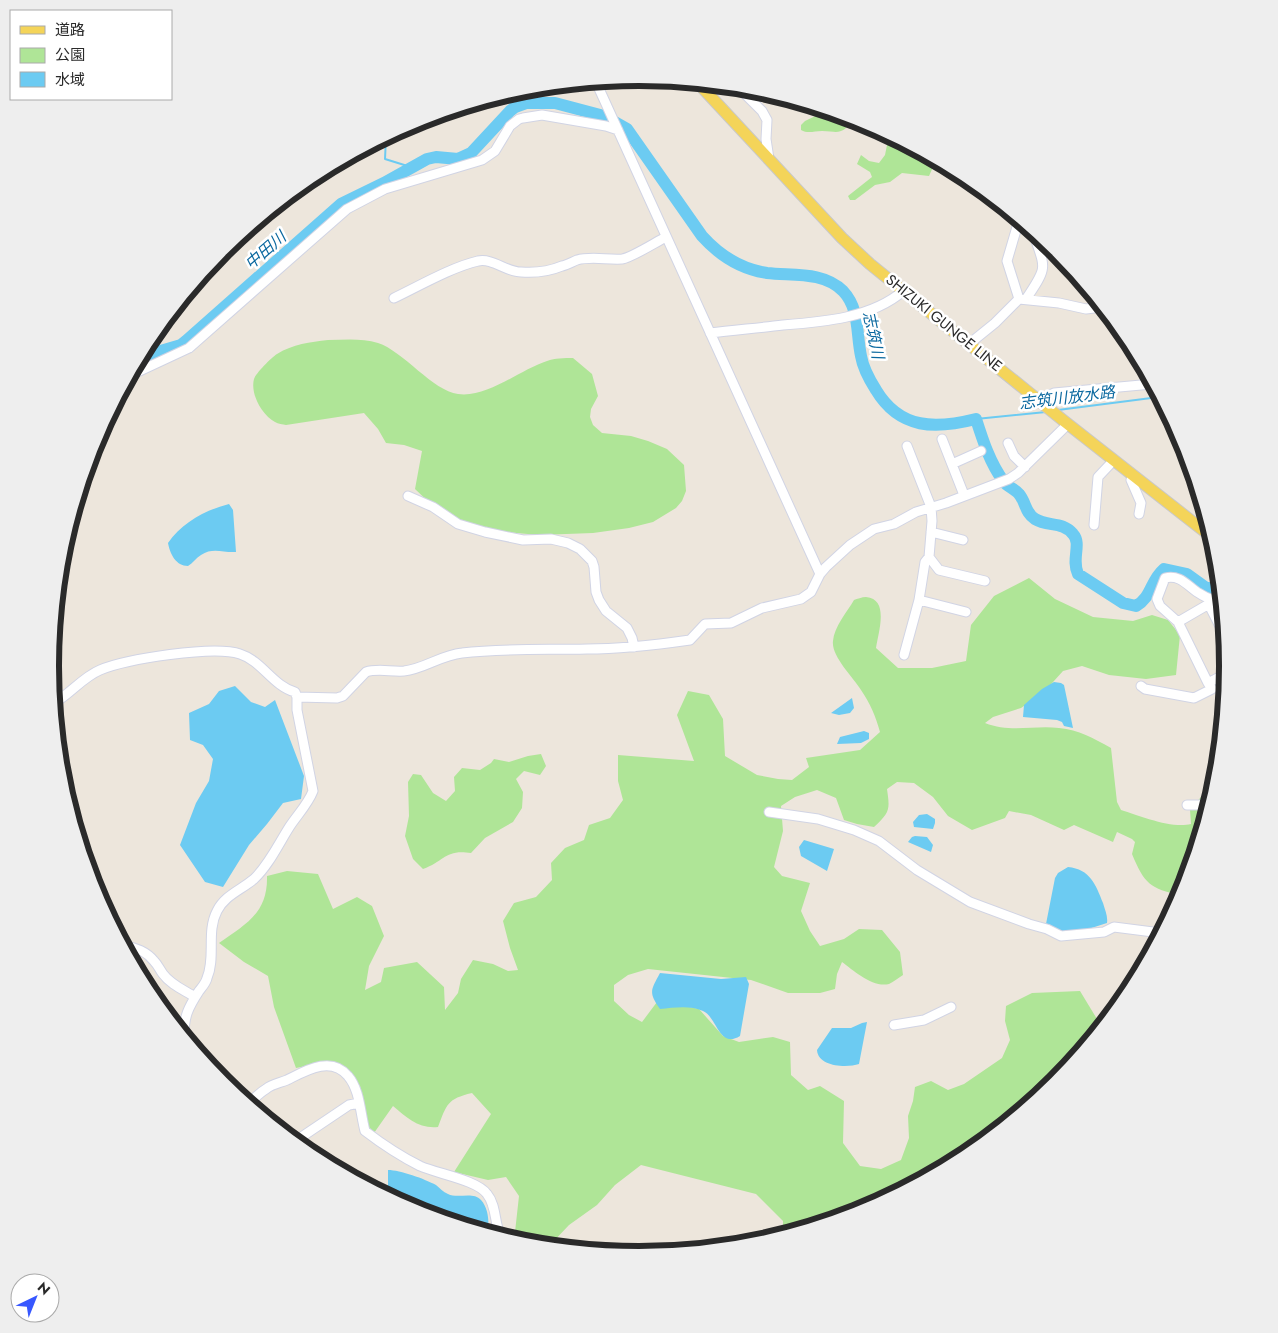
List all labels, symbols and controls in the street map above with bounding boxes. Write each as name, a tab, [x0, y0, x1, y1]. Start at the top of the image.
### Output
legend	[10, 10, 172, 100]
text: 道路	[55, 19, 85, 41]
text: 公園	[55, 44, 85, 66]
text: 水域	[55, 69, 85, 91]
water label: 中田川	[240, 225, 292, 275]
street label: SHIZUKI GUNGE LINE	[881, 269, 1007, 377]
water label: 志筑川	[857, 309, 890, 363]
water label: 志筑川放水路	[1018, 380, 1118, 415]
north arrow	[10, 1273, 60, 1323]
text: N	[33, 1277, 55, 1300]

